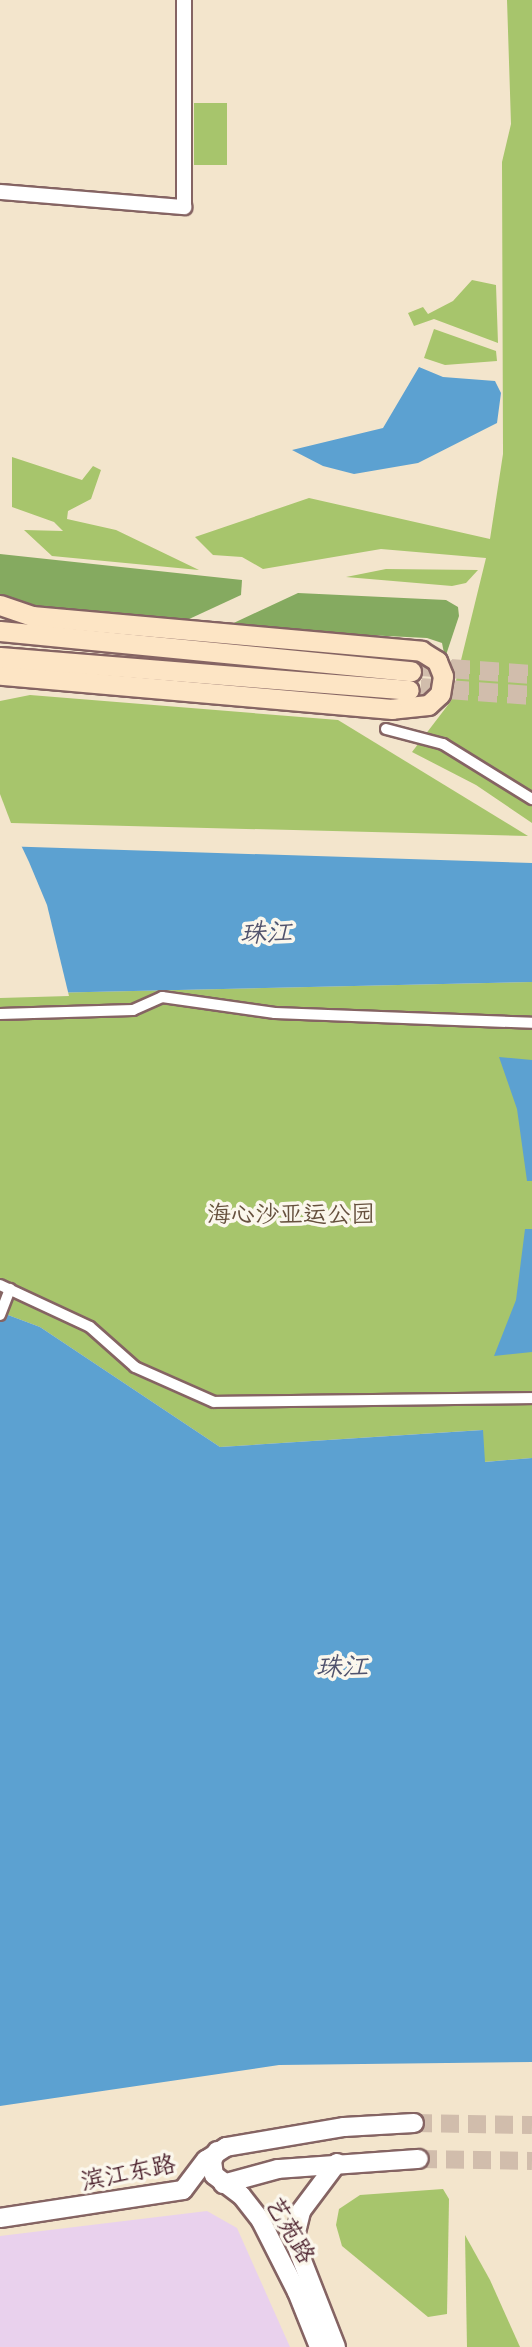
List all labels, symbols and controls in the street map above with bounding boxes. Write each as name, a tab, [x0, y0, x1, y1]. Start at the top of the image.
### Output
water label: 珠江	[240, 916, 292, 948]
park label: 海心沙亚运公园	[207, 1200, 375, 1228]
water label: 珠江	[316, 1650, 368, 1682]
street label: 滨江东路	[78, 2149, 178, 2195]
street label: 艺苑路	[261, 2192, 321, 2268]

